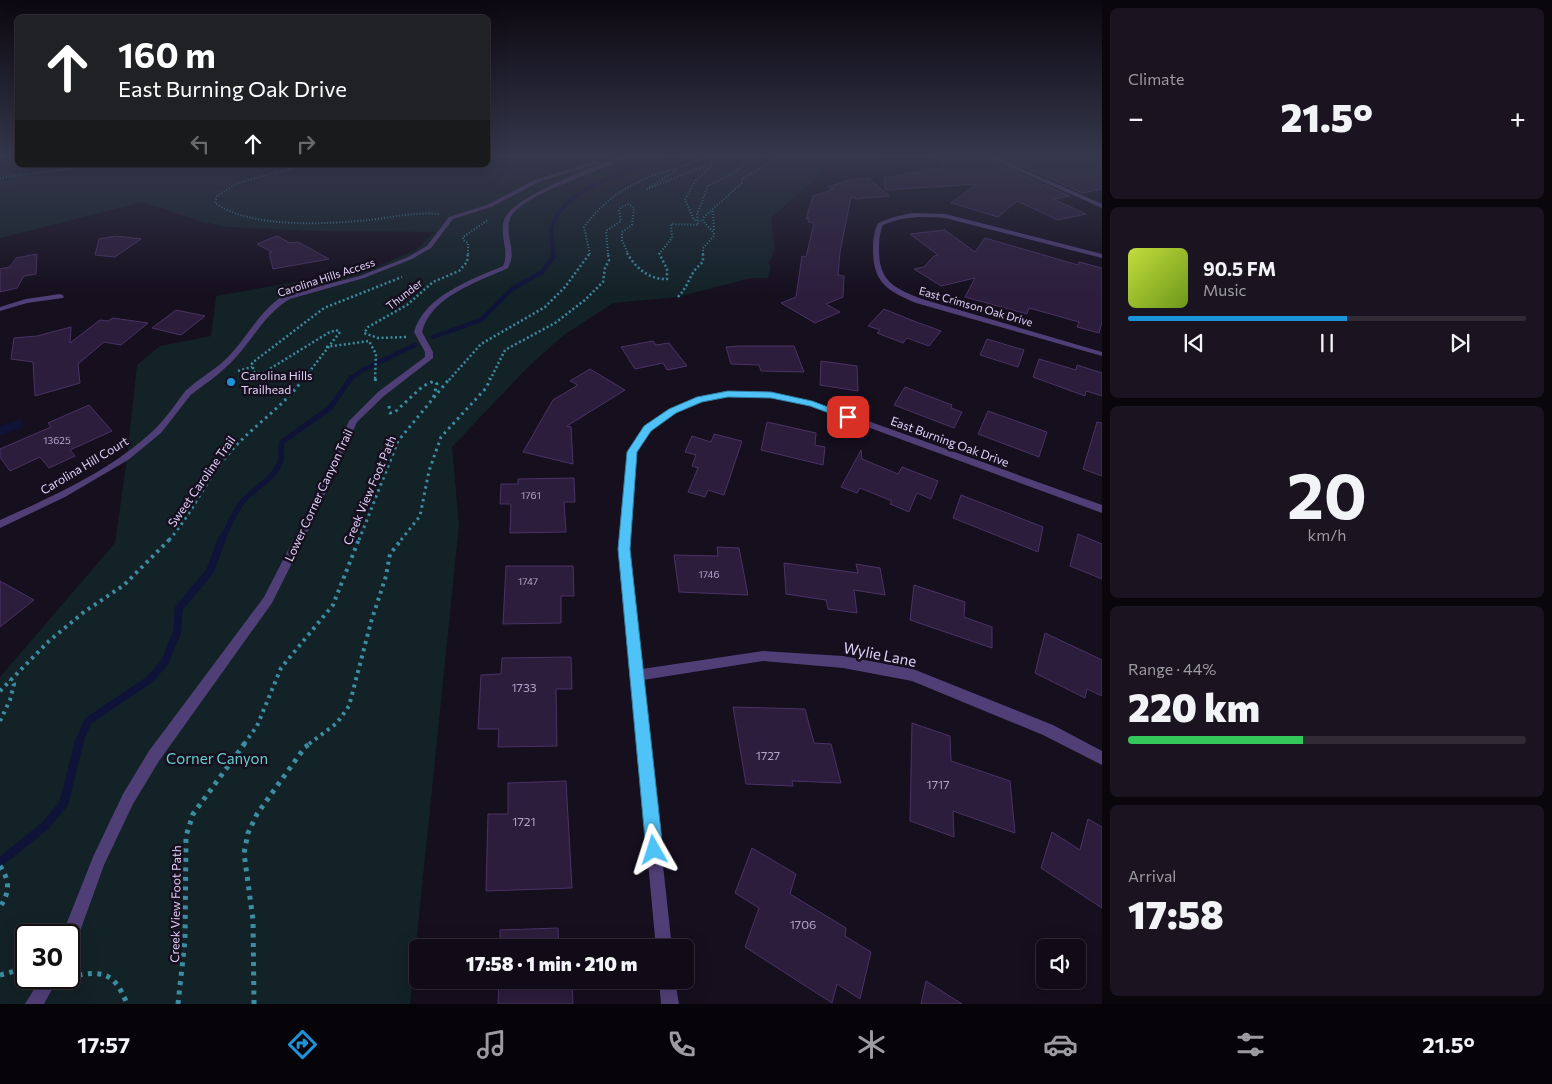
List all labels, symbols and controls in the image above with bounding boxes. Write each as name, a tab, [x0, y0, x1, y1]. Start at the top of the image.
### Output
text: 160 m	[118, 32, 216, 75]
icon: ahead	[35, 35, 100, 100]
text: Climate	[1128, 69, 1184, 88]
text: East Burning Oak Drive	[118, 75, 347, 102]
text: 21.5°	[1280, 93, 1373, 140]
text: −	[1128, 100, 1144, 134]
text: +	[1510, 100, 1526, 134]
icon: left	[186, 130, 214, 158]
icon: ahead	[239, 130, 267, 158]
icon: right	[292, 130, 320, 158]
street label: Carolina Hills Access	[276, 255, 376, 299]
text: 90.5 FM	[1203, 257, 1276, 280]
street label: Thunder	[383, 275, 425, 312]
text: Music	[1203, 280, 1247, 299]
street label: East Crimson Oak Drive	[918, 284, 1034, 329]
icon: previous	[1180, 329, 1208, 357]
icon: pause	[1313, 329, 1341, 357]
icon: next	[1446, 329, 1474, 357]
place label: Carolina Hills Trailhead	[241, 368, 312, 396]
marker: Carolina Hills Trailhead	[225, 376, 237, 388]
pin	[827, 396, 869, 438]
icon: arrive	[834, 403, 862, 431]
street label: East Burning Oak Drive	[889, 413, 1011, 469]
street label: Lower Corner Canyon Trail	[281, 427, 355, 563]
street label: Carolina Hill Court	[37, 433, 131, 497]
street label: Sweet Caroline Trail	[164, 433, 238, 529]
street label: Creek View Foot Path	[340, 433, 398, 547]
house number: 13625	[43, 434, 71, 446]
text: 20	[1287, 453, 1367, 532]
house number: 1761	[521, 489, 541, 501]
text: km/h	[1308, 525, 1346, 544]
house number: 1746	[698, 568, 720, 580]
house number: 1747	[518, 575, 538, 587]
street label: Wylie Lane	[842, 638, 918, 670]
text: Range · 44%	[1128, 659, 1216, 678]
house number: 1733	[511, 680, 537, 694]
text: 220 km	[1128, 683, 1260, 730]
house number: 1727	[756, 748, 780, 762]
park label: Corner Canyon	[166, 749, 268, 767]
house number: 1717	[927, 777, 949, 791]
house number: 1721	[512, 814, 536, 828]
position arrow	[627, 823, 679, 875]
street label: Creek View Foot Path	[167, 845, 183, 963]
text: Arrival	[1128, 866, 1176, 885]
text: 17:58	[1128, 890, 1224, 937]
house number: 1706	[790, 917, 816, 931]
speed limit sign: 30	[15, 924, 80, 989]
map controls	[1036, 939, 1086, 989]
button: sound	[1036, 939, 1086, 989]
text: 17:58 · 1 min · 210 m	[466, 952, 637, 975]
icon: directions	[285, 1027, 320, 1062]
icon: music	[474, 1027, 509, 1062]
icon: phone	[664, 1027, 699, 1062]
icon: climate	[854, 1027, 889, 1062]
icon: car	[1043, 1027, 1078, 1062]
icon: filters	[1233, 1027, 1268, 1062]
text: 17:57	[77, 1031, 130, 1058]
text: 21.5°	[1422, 1031, 1475, 1058]

